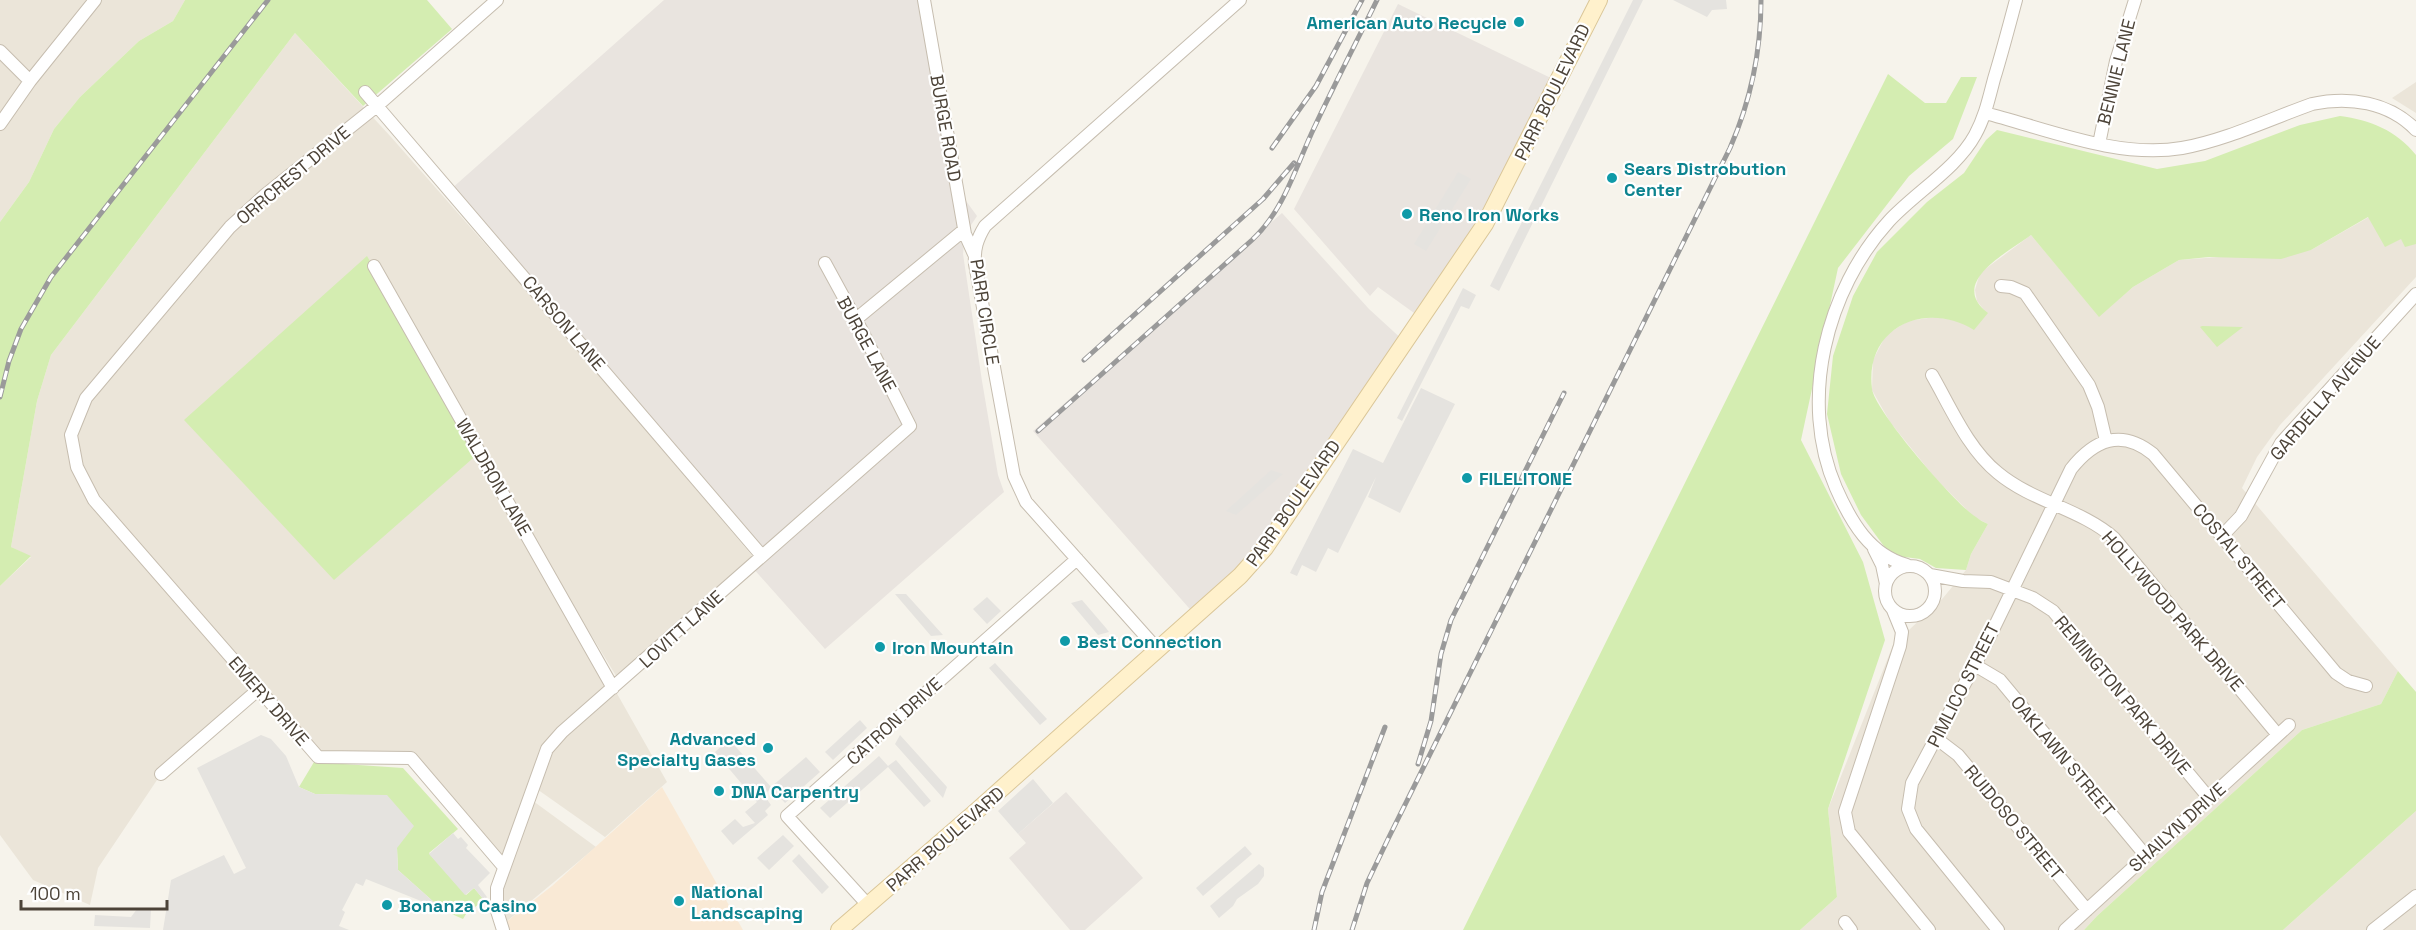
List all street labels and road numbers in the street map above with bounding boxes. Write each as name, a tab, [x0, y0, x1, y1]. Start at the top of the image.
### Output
street label: BENNIE LANE	[2092, 17, 2140, 127]
street label: PARR BOULEVARD	[1509, 20, 1595, 164]
street label: BURGE ROAD	[925, 73, 967, 183]
street label: ORRCREST DRIVE	[231, 121, 355, 229]
street label: PARR CIRCLE	[965, 257, 1005, 367]
street label: CARSON LANE	[518, 271, 610, 375]
street label: BURGE LANE	[832, 292, 902, 396]
street label: GARDELLA AVENUE	[2265, 331, 2385, 465]
street label: WALDRON LANE	[451, 414, 537, 540]
street label: PARR BOULEVARD	[1241, 435, 1345, 571]
street label: COSTAL STREET	[2188, 498, 2290, 614]
street label: HOLLYWOOD PARK DRIVE	[2097, 526, 2249, 696]
street label: LOVITT LANE	[634, 585, 728, 673]
street label: REMINGTON PARK DRIVE	[2050, 611, 2196, 779]
street label: PIMLICO STREET	[1922, 619, 2004, 751]
street label: EMERY DRIVE	[224, 651, 314, 751]
street label: CATRON DRIVE	[841, 672, 947, 770]
street label: OAKLAWN STREET	[2006, 691, 2120, 821]
street label: RUIDOSO STREET	[1959, 760, 2069, 884]
street label: SHAILYN DRIVE	[2124, 777, 2230, 877]
street label: PARR BOULEVARD	[881, 781, 1009, 897]

